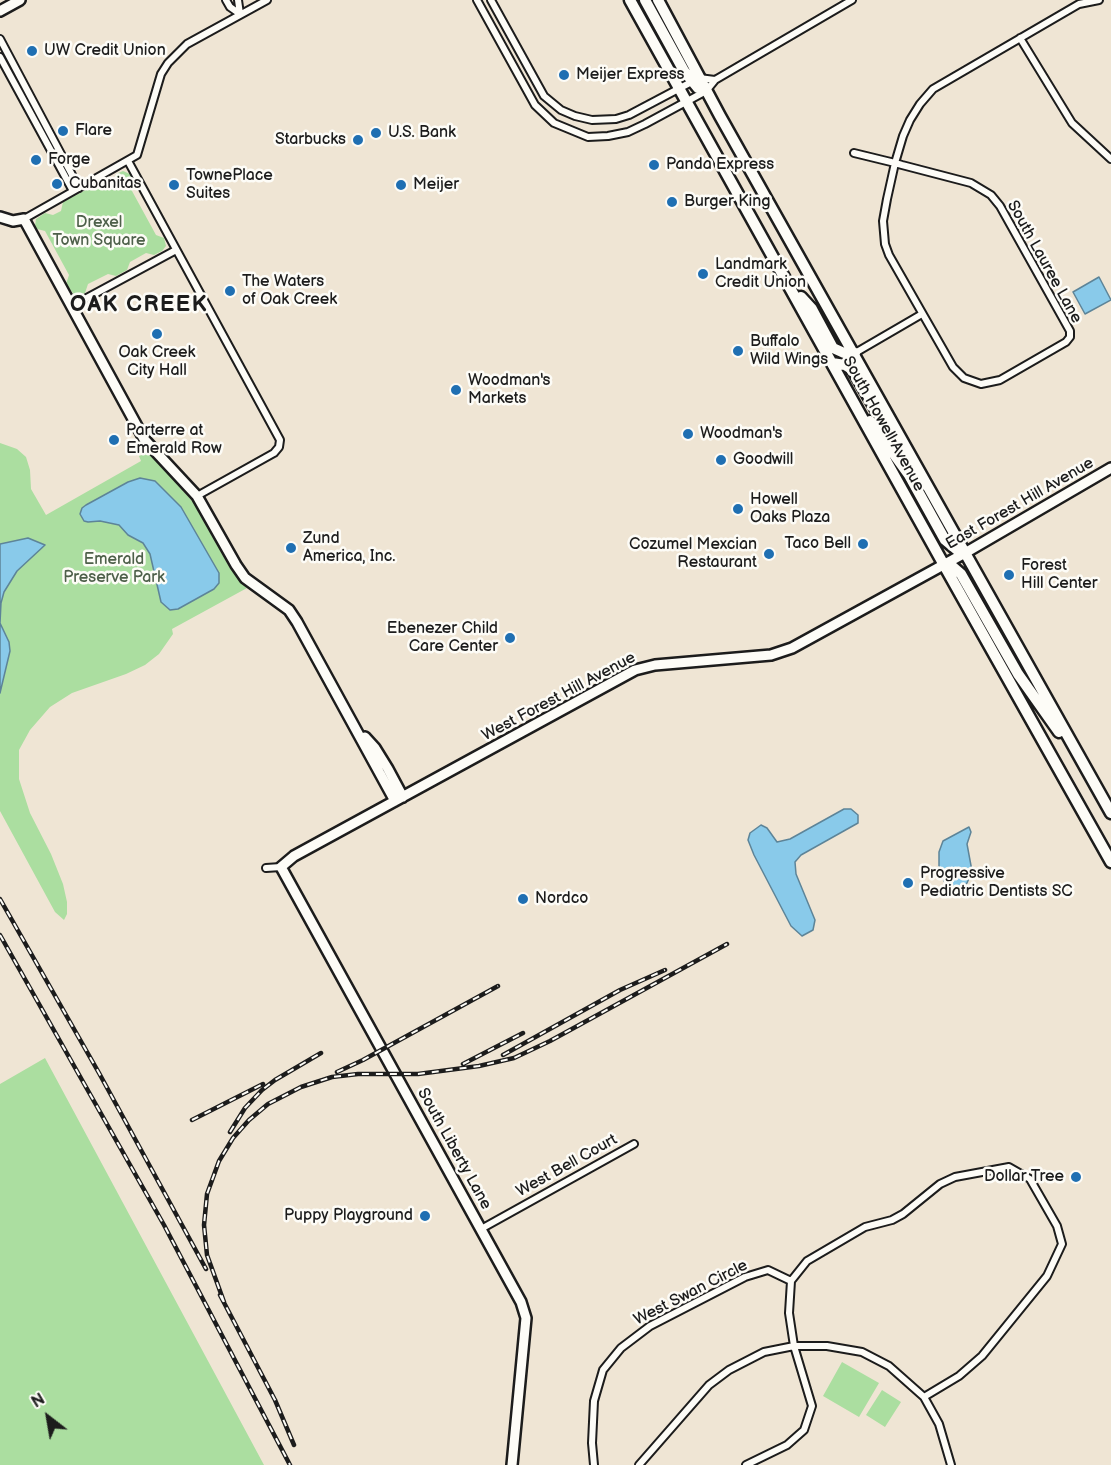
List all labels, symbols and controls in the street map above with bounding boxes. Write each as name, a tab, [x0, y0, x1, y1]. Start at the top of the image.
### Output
place label: UW Credit Union	[44, 41, 166, 61]
marker: UW Credit Union	[25, 44, 39, 58]
place label: Meijer Express	[576, 65, 685, 85]
marker: Meijer Express	[557, 68, 571, 82]
place label: Flare	[75, 121, 112, 141]
place label: U.S. Bank	[388, 123, 456, 143]
marker: Flare	[56, 124, 70, 138]
marker: U.S. Bank	[369, 126, 383, 140]
place label: Starbucks	[275, 130, 346, 150]
marker: Starbucks	[351, 133, 365, 147]
place label: Forge	[48, 150, 90, 170]
marker: Forge	[29, 153, 43, 167]
place label: Panda Express	[666, 155, 774, 175]
marker: Panda Express	[647, 158, 661, 172]
place label: TownePlace Suites	[186, 166, 273, 204]
place label: Cubanitas	[69, 174, 142, 194]
place label: Meijer	[413, 175, 459, 195]
marker: Cubanitas	[50, 177, 64, 191]
marker: TownePlace Suites	[167, 178, 181, 192]
marker: Meijer	[394, 178, 408, 192]
place label: Burger King	[684, 192, 770, 212]
marker: Burger King	[665, 195, 679, 209]
street label: South Lauree Lane	[1002, 197, 1086, 327]
park label: Drexel Town Square	[53, 213, 145, 251]
place label: Landmark Credit Union	[715, 255, 806, 293]
marker: Landmark Credit Union	[696, 267, 710, 281]
place label: The Waters of Oak Creek	[242, 272, 337, 310]
marker: The Waters of Oak Creek	[223, 284, 237, 298]
district label: OAK CREEK	[70, 292, 208, 318]
marker: Oak Creek City Hall	[150, 327, 164, 341]
place label: Buffalo Wild Wings	[750, 332, 828, 370]
place label: Oak Creek City Hall	[119, 343, 195, 381]
marker: Buffalo Wild Wings	[731, 344, 745, 358]
street label: South Howell Avenue	[838, 353, 928, 495]
place label: Woodman's Markets	[468, 371, 550, 409]
marker: Woodman's Markets	[449, 383, 463, 397]
place label: Parterre at Emerald Row	[126, 421, 222, 459]
place label: Woodman's	[700, 424, 782, 444]
marker: Woodman's	[681, 427, 695, 441]
marker: Parterre at Emerald Row	[107, 433, 121, 447]
place label: Goodwill	[733, 450, 793, 470]
marker: Goodwill	[714, 453, 728, 467]
street label: East Forest Hill Avenue	[943, 454, 1097, 554]
place label: Howell Oaks Plaza	[750, 490, 830, 528]
marker: Howell Oaks Plaza	[731, 502, 745, 516]
place label: Zund America, Inc.	[303, 529, 395, 567]
place label: Taco Bell	[785, 534, 851, 554]
place label: Cozumel Mexcian Restaurant	[629, 535, 757, 573]
marker: Taco Bell	[856, 537, 870, 551]
marker: Zund America, Inc.	[284, 541, 298, 555]
marker: Cozumel Mexcian Restaurant	[762, 547, 776, 561]
park label: Emerald Preserve Park	[63, 550, 165, 588]
place label: Forest Hill Center	[1021, 556, 1097, 594]
marker: Forest Hill Center	[1002, 568, 1016, 582]
place label: Ebenezer Child Care Center	[387, 619, 498, 657]
marker: Ebenezer Child Care Center	[503, 631, 517, 645]
street label: West Forest Hill Avenue	[479, 648, 639, 746]
place label: Progressive Pediatric Dentists SC	[920, 864, 1073, 902]
marker: Progressive Pediatric Dentists SC	[901, 876, 915, 890]
place label: Nordco	[535, 889, 588, 909]
marker: Nordco	[516, 892, 530, 906]
street label: South Liberty Lane	[413, 1085, 495, 1213]
street label: West Bell Court	[513, 1130, 621, 1202]
place label: Dollar Tree	[984, 1167, 1064, 1187]
marker: Dollar Tree	[1069, 1170, 1083, 1184]
place label: Puppy Playground	[284, 1206, 413, 1226]
marker: Puppy Playground	[418, 1209, 432, 1223]
street label: West Swan Circle	[631, 1256, 751, 1330]
north arrow	[18, 1387, 78, 1447]
text: N	[28, 1390, 49, 1412]

